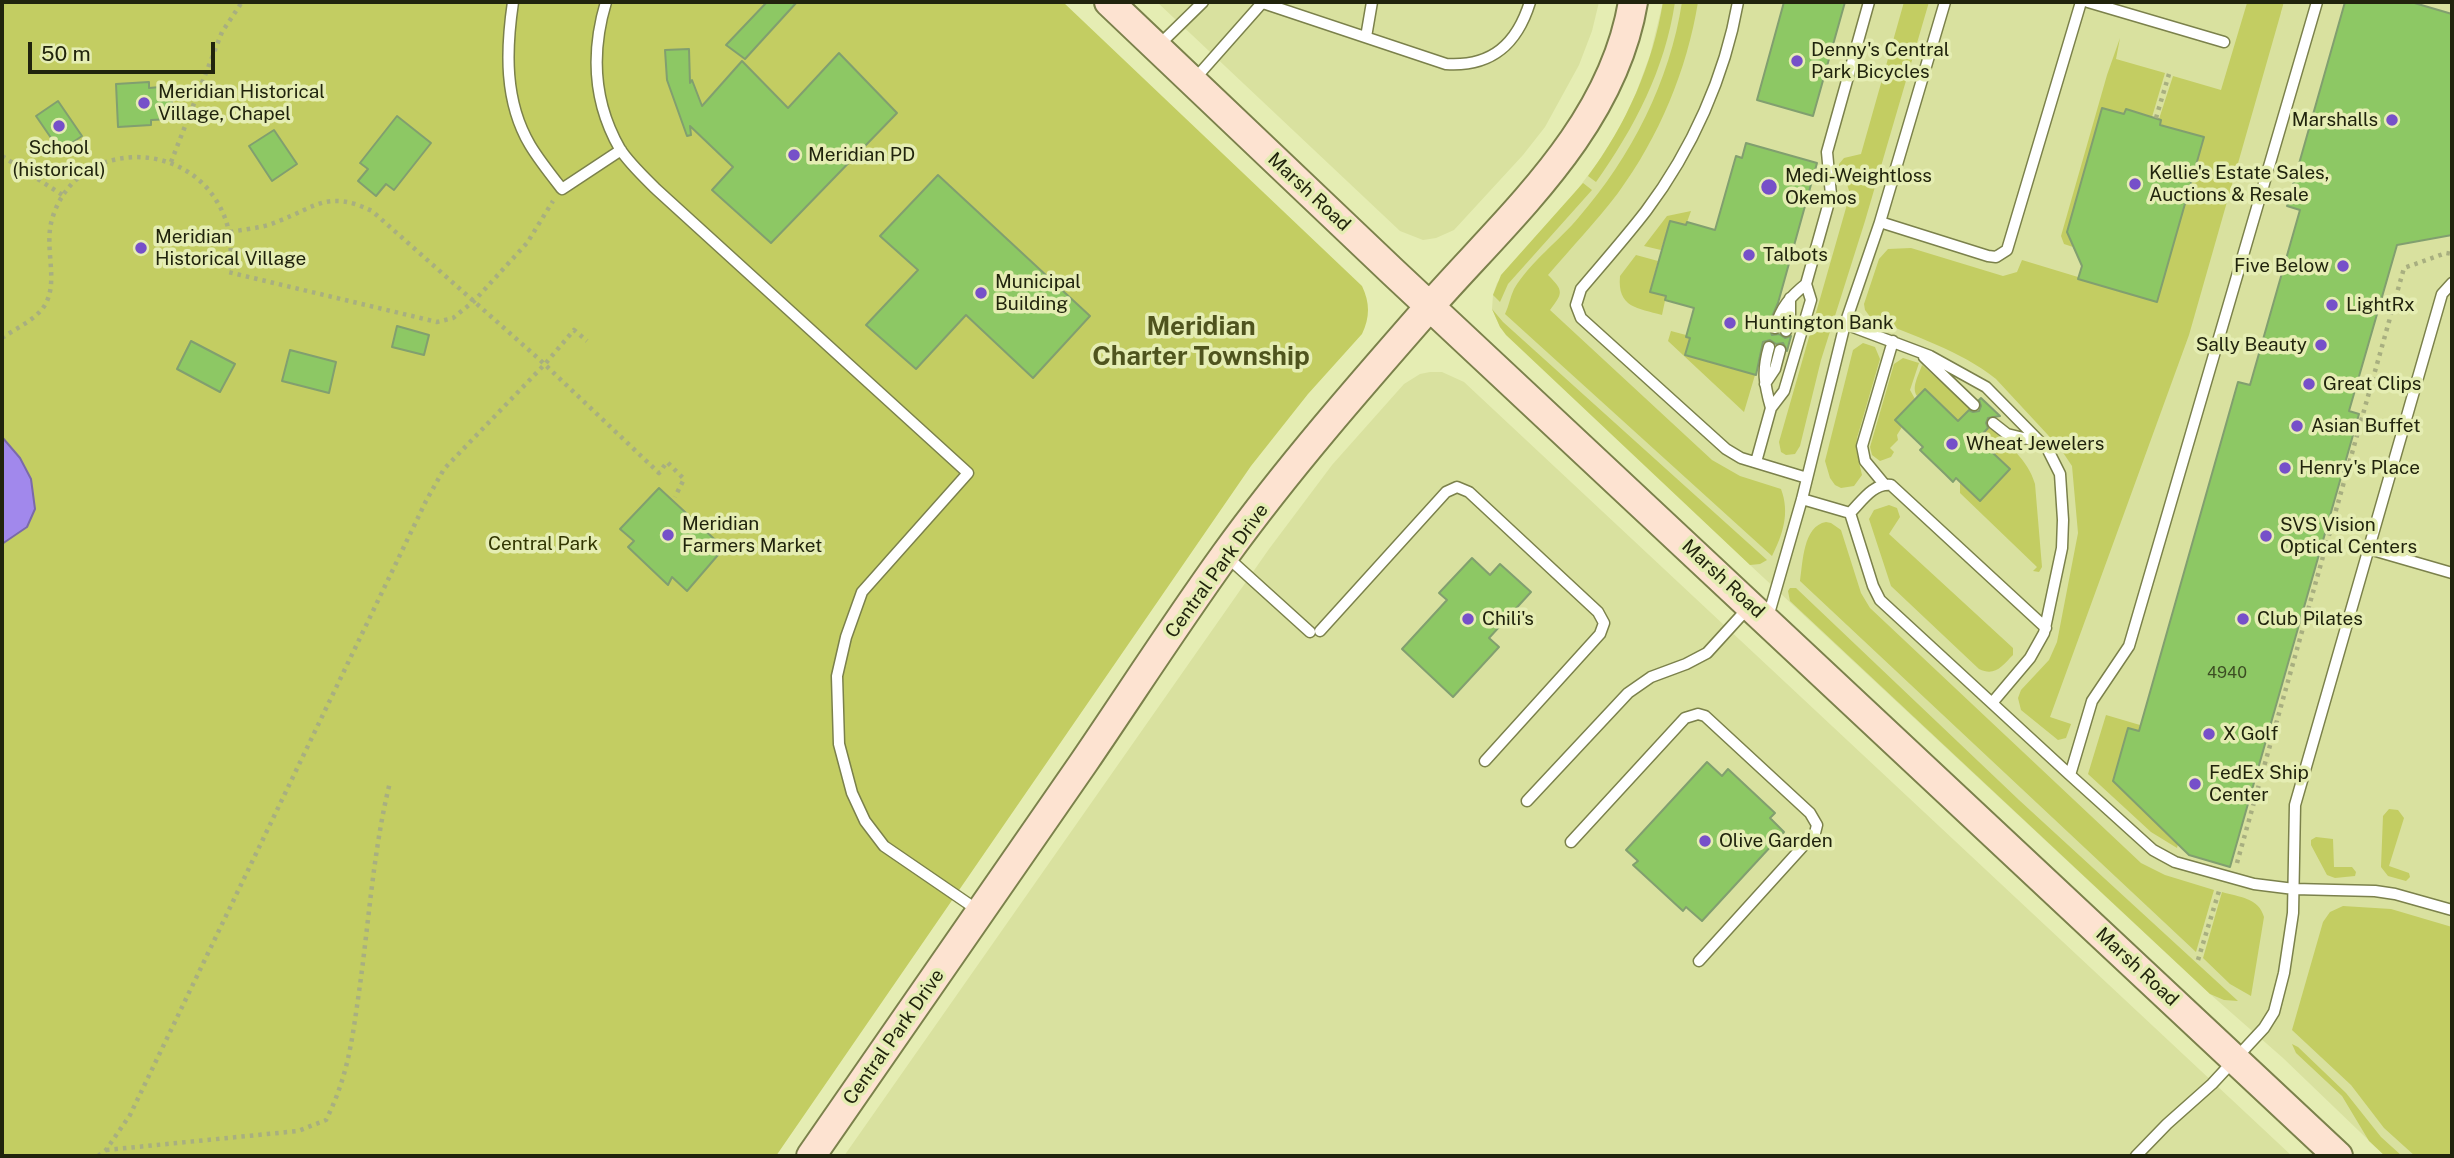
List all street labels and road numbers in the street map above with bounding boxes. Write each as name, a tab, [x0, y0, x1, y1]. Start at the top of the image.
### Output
street label: Marsh Road	[1263, 148, 1355, 236]
street label: Central Park Drive	[1161, 499, 1273, 643]
street label: Marsh Road	[1677, 535, 1769, 623]
street label: Marsh Road	[2091, 923, 2183, 1011]
street label: Central Park Drive	[839, 965, 949, 1109]

